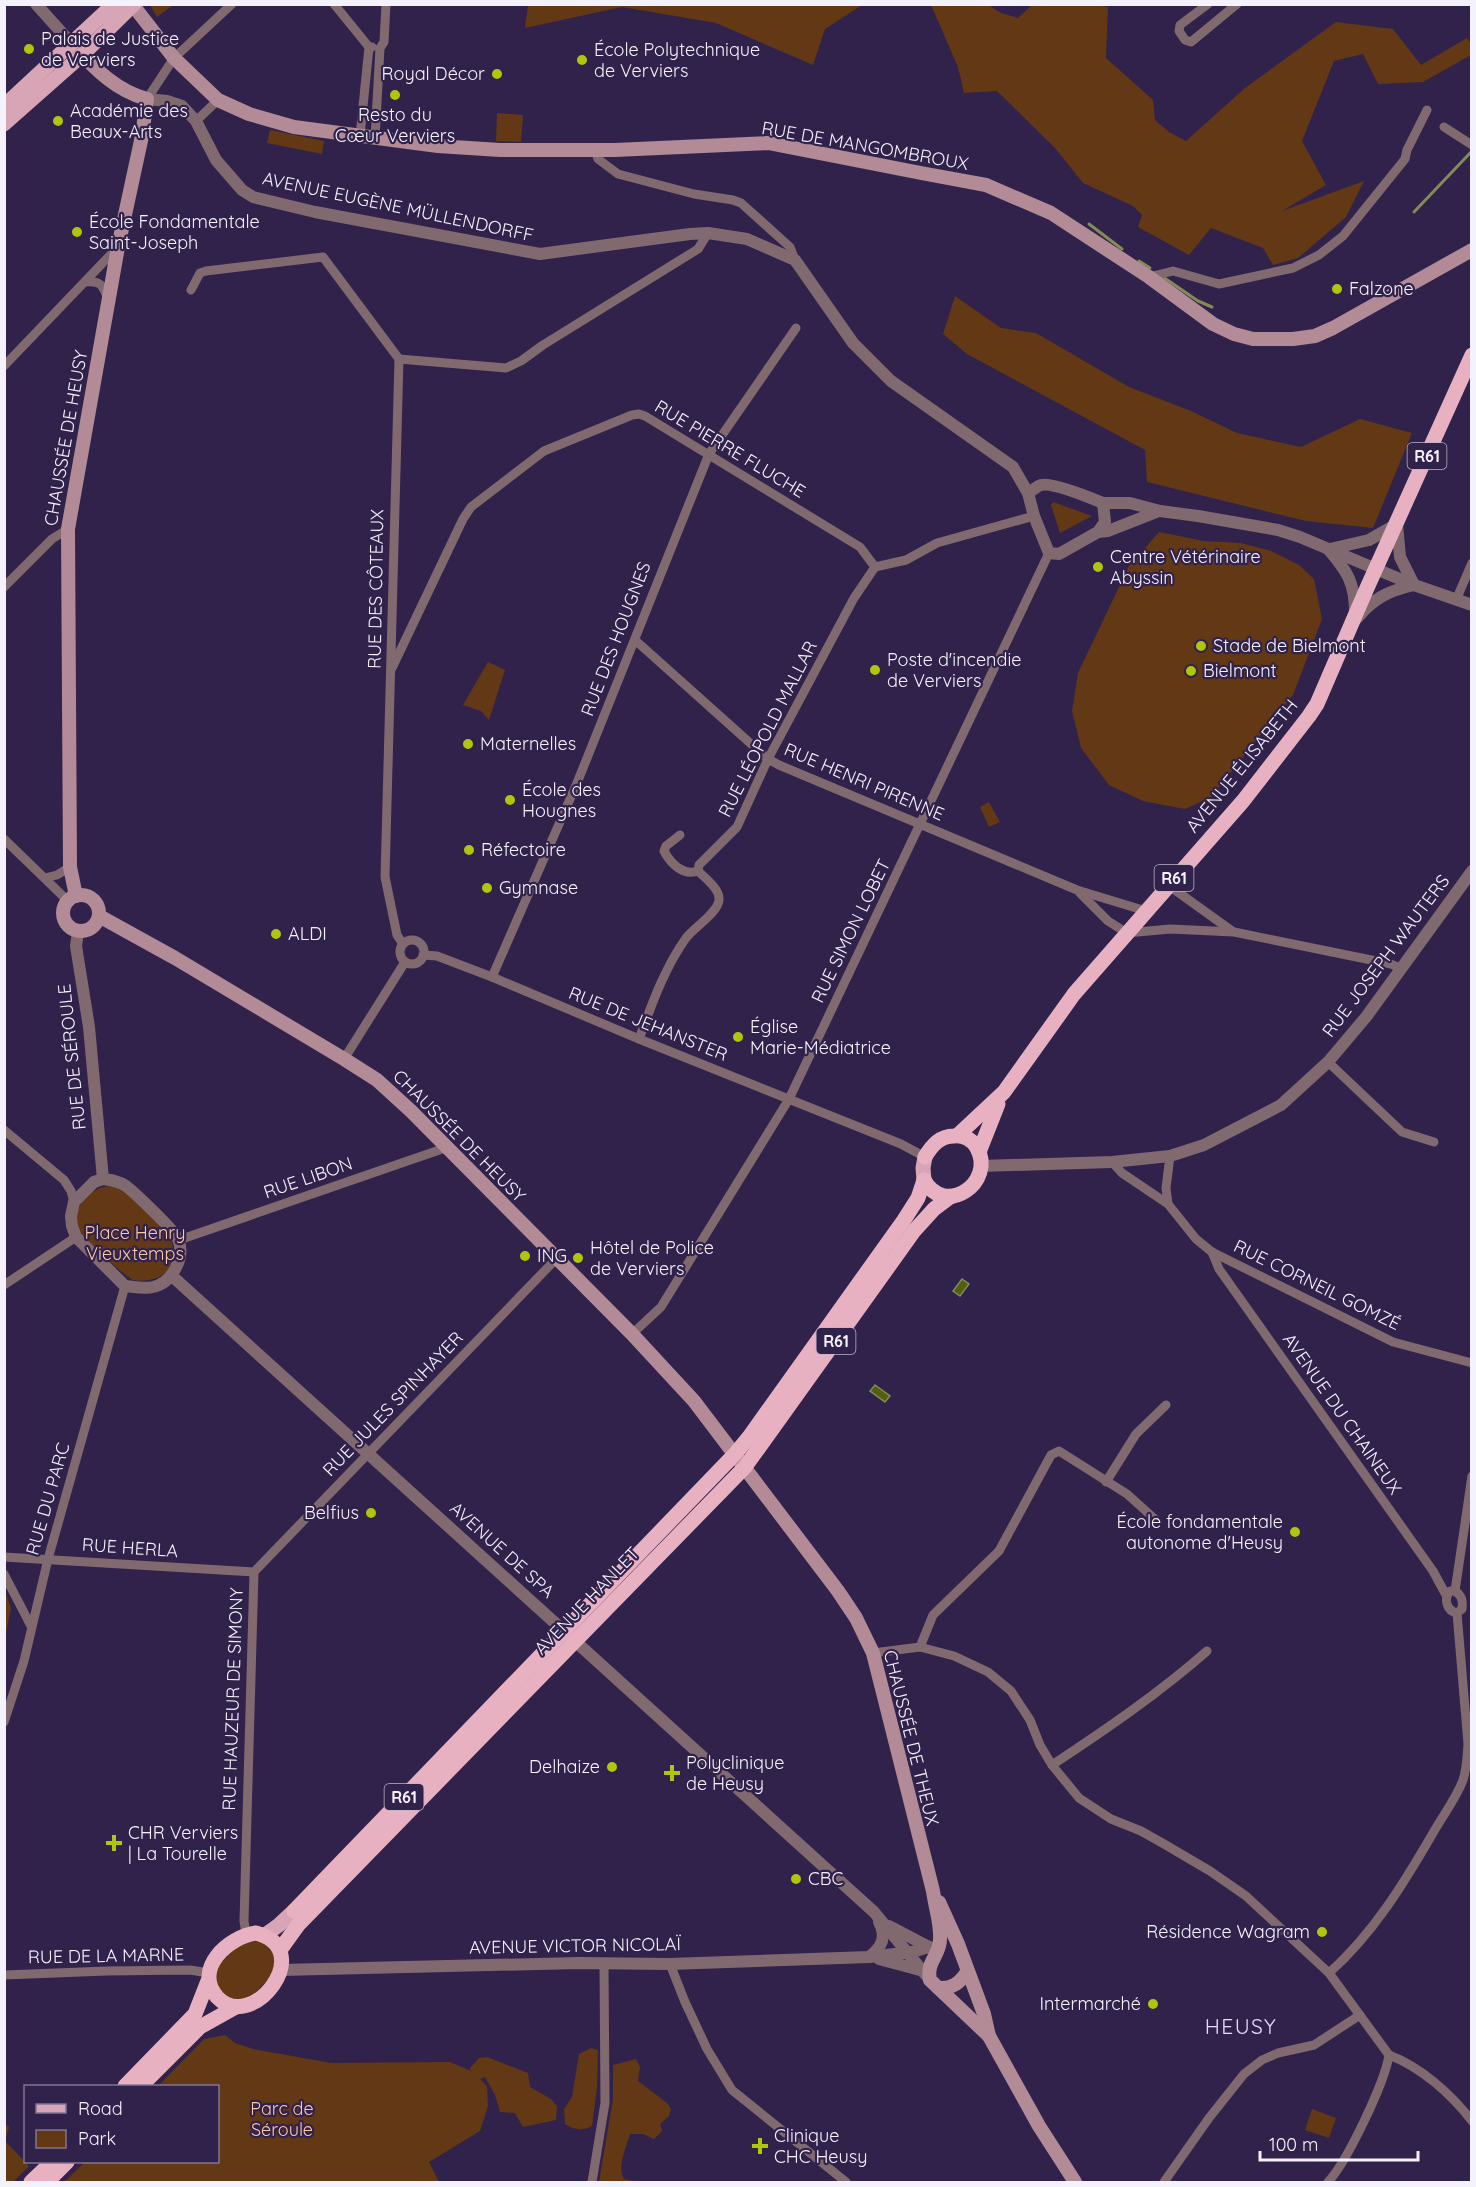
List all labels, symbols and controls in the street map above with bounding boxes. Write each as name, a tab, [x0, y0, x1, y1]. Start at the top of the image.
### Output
place label: Palais de Justice de Verviers	[41, 27, 179, 71]
place label: École Polytechnique de Verviers	[594, 38, 760, 82]
marker: Palais de Justice de Verviers	[22, 42, 36, 56]
marker: École Polytechnique de Verviers	[575, 53, 589, 67]
place label: Royal Décor	[382, 62, 485, 85]
marker: Royal Décor	[490, 67, 504, 81]
marker: Resto du Cœur Verviers	[388, 88, 402, 102]
place label: Académie des Beaux-Arts	[70, 99, 188, 143]
place label: Resto du Cœur Verviers	[335, 103, 455, 147]
marker: Académie des Beaux-Arts	[51, 114, 65, 128]
street label: RUE DE MANGOMBROUX	[760, 116, 970, 175]
street label: AVENUE EUGÈNE MÜLLENDORFF	[260, 167, 536, 247]
place label: École Fondamentale Saint-Joseph	[89, 210, 260, 254]
marker: École Fondamentale Saint-Joseph	[70, 225, 84, 239]
place label: Falzone	[1349, 277, 1414, 300]
marker: Falzone	[1330, 282, 1344, 296]
street label: CHAUSSÉE DE HEUSY	[39, 348, 92, 528]
street label: RUE PIERRE FLUCHE	[651, 394, 810, 503]
road number: R61	[1408, 443, 1446, 469]
street label: RUE DES CÔTEAUX	[363, 509, 388, 669]
place label: Centre Vétérinaire Abyssin	[1110, 545, 1261, 589]
street label: RUE DES HOUGNES	[575, 558, 656, 719]
marker: Centre Vétérinaire Abyssin	[1091, 560, 1105, 574]
place label: Stade de Bielmont	[1213, 634, 1366, 657]
street label: RUE LÉOPOLD MALLAR	[713, 637, 822, 821]
marker: Stade de Bielmont	[1194, 639, 1208, 653]
place label: Poste d'incendie de Verviers	[887, 648, 1021, 692]
place label: Bielmont	[1203, 659, 1277, 682]
marker: Poste d'incendie de Verviers	[868, 663, 882, 677]
marker: Bielmont	[1184, 664, 1198, 678]
street label: AVENUE ÉLISABETH	[1181, 694, 1303, 837]
place label: Maternelles	[480, 732, 576, 755]
marker: Maternelles	[461, 737, 475, 751]
street label: RUE HENRI PIRENNE	[781, 737, 948, 826]
place label: École des Hougnes	[522, 778, 601, 822]
marker: École des Hougnes	[503, 793, 517, 807]
place label: Réfectoire	[481, 838, 566, 861]
marker: Réfectoire	[462, 843, 476, 857]
street label: RUE SIMON LOBET	[806, 855, 895, 1006]
road number: R61	[1154, 865, 1194, 891]
street label: RUE JOSEPH WAUTERS	[1317, 870, 1454, 1041]
place label: Gymnase	[499, 876, 578, 899]
marker: Gymnase	[480, 881, 494, 895]
place label: ALDI	[288, 922, 327, 945]
marker: ALDI	[269, 927, 283, 941]
street label: RUE DE JEHANSTER	[565, 981, 731, 1066]
street label: RUE DE SÉROULE	[52, 983, 91, 1131]
place label: Église Marie-Médiatrice	[750, 1015, 891, 1059]
marker: Église Marie-Médiatrice	[731, 1030, 745, 1044]
street label: CHAUSSÉE DE HEUSY	[388, 1064, 531, 1207]
street label: RUE LIBON	[260, 1152, 355, 1203]
park label: Place Henry Vieuxtemps	[85, 1221, 185, 1265]
street label: RUE CORNEIL GOMZÉ	[1230, 1234, 1404, 1335]
place label: Hôtel de Police de Verviers	[590, 1236, 714, 1280]
place label: ING	[537, 1244, 567, 1267]
marker: ING	[518, 1249, 532, 1263]
marker: Hôtel de Police de Verviers	[571, 1251, 585, 1265]
street label: RUE JULES SPINHAYER	[317, 1326, 468, 1481]
road number: R61	[816, 1328, 856, 1354]
street label: AVENUE DU CHAINEUX	[1278, 1329, 1407, 1499]
street label: RUE DU PARC	[20, 1440, 75, 1558]
street label: AVENUE DE SPA	[445, 1497, 560, 1603]
place label: Belfius	[304, 1501, 359, 1524]
marker: Belfius	[364, 1506, 378, 1520]
place label: École fondamentale autonome d'Heusy	[1117, 1510, 1283, 1554]
marker: École fondamentale autonome d'Heusy	[1288, 1525, 1302, 1539]
street label: RUE HERLA	[81, 1533, 179, 1562]
street label: AVENUE HANLET	[529, 1542, 644, 1660]
street label: RUE HAUZEUR DE SIMONY	[217, 1587, 248, 1811]
street label: CHAUSSÉE DE THEUX	[879, 1648, 944, 1828]
place label: Polyclinique de Heusy	[686, 1751, 784, 1795]
place label: Delhaize	[529, 1755, 600, 1778]
marker: Delhaize	[605, 1760, 619, 1774]
marker: Polyclinique de Heusy	[663, 1764, 681, 1782]
road number: R61	[384, 1784, 424, 1810]
place label: CHR Verviers | La Tourelle	[128, 1821, 238, 1865]
marker: CHR Verviers | La Tourelle	[105, 1834, 123, 1852]
place label: CBC	[808, 1867, 843, 1890]
marker: CBC	[789, 1872, 803, 1886]
place label: Résidence Wagram	[1146, 1920, 1310, 1943]
marker: Résidence Wagram	[1315, 1925, 1329, 1939]
street label: AVENUE VICTOR NICOLAÏ	[469, 1932, 681, 1959]
street label: RUE DE LA MARNE	[28, 1943, 184, 1968]
place label: Intermarché	[1039, 1992, 1141, 2015]
marker: Intermarché	[1146, 1997, 1160, 2011]
district label: HEUSY	[1205, 2013, 1277, 2039]
legend	[24, 2085, 219, 2163]
text: Road	[78, 2097, 123, 2120]
park label: Parc de Séroule	[250, 2097, 314, 2141]
place label: Clinique CHC Heusy	[774, 2124, 867, 2168]
scale bar	[1260, 2124, 1418, 2162]
text: Park	[78, 2127, 116, 2150]
text: 100 m	[1269, 2133, 1318, 2156]
marker: Clinique CHC Heusy	[751, 2137, 769, 2155]

